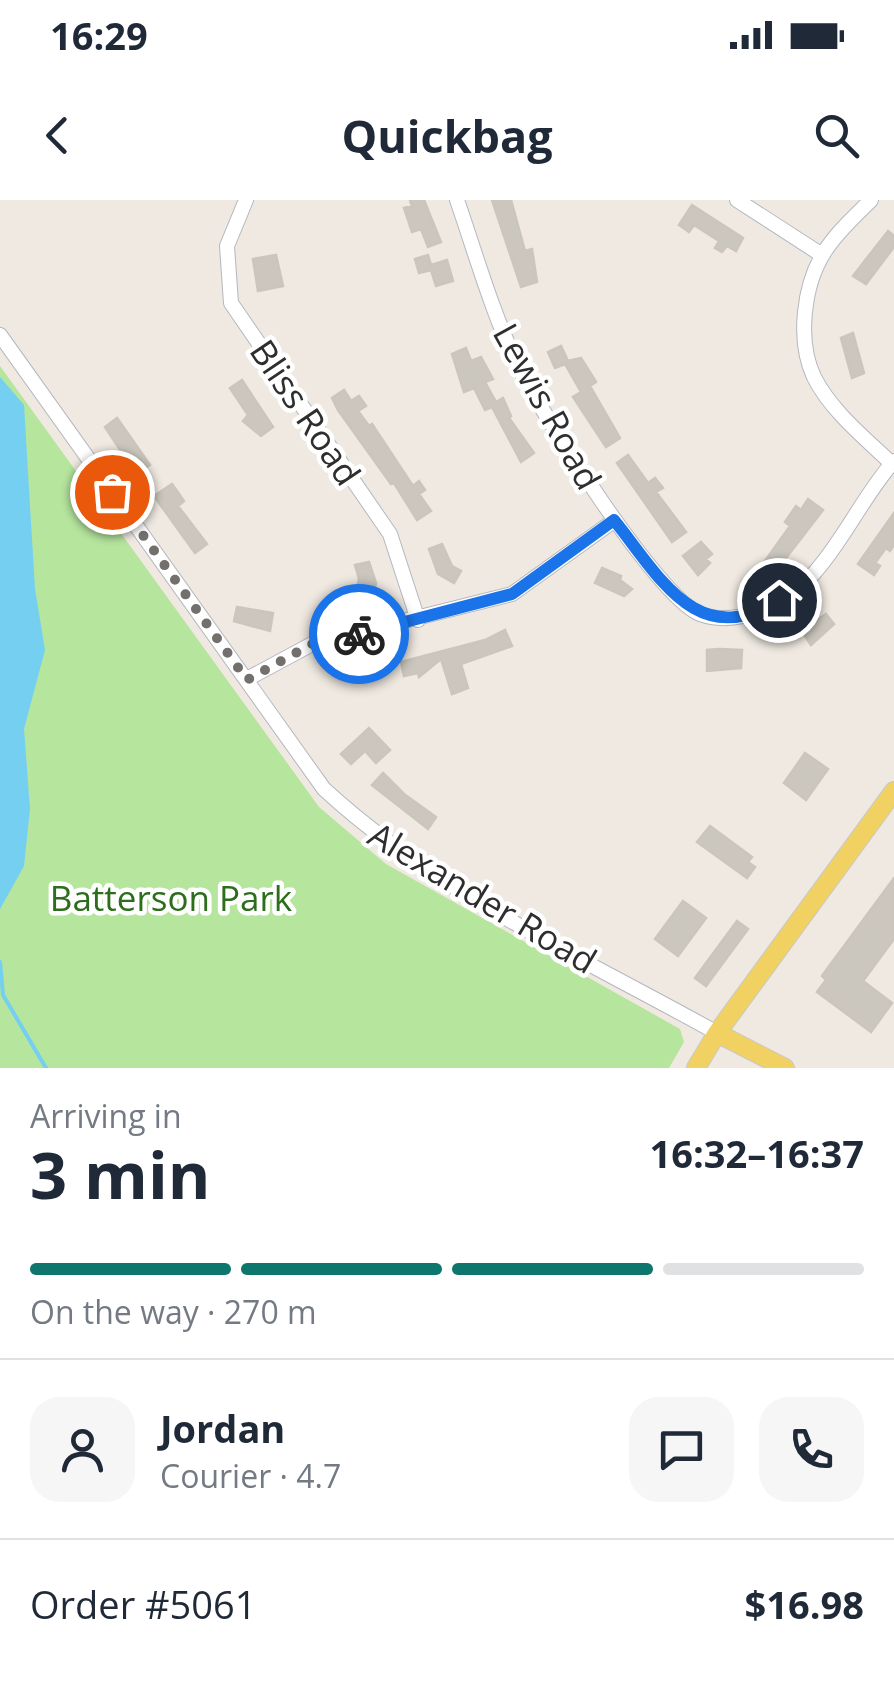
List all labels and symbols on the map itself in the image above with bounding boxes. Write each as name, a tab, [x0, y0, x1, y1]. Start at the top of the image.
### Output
street label: Lewis Road	[483, 315, 613, 497]
street label: Bliss Road	[240, 330, 372, 494]
pin	[70, 450, 155, 535]
pin	[737, 558, 822, 643]
courier	[309, 584, 409, 684]
street label: Alexander Road	[360, 810, 606, 984]
park label: Batterson Park	[50, 874, 293, 921]

